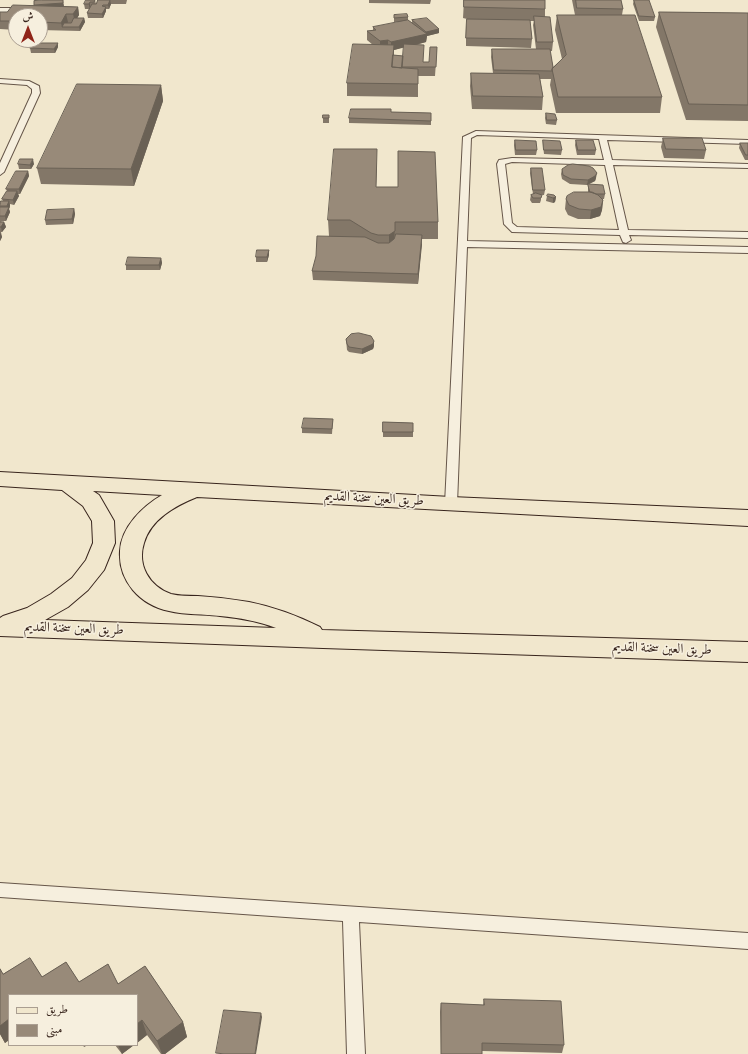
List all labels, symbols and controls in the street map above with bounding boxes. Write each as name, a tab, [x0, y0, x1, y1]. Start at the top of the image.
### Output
north arrow	[8, 8, 48, 48]
text: ش	[23, 10, 33, 24]
street label: طريق العين سخنة القديم	[324, 488, 424, 510]
street label: طريق العين سخنة القديم	[24, 619, 124, 639]
street label: طريق العين سخنة القديم	[612, 639, 712, 659]
legend	[8, 994, 138, 1046]
text: طريق	[46, 1002, 68, 1017]
text: مبنى	[46, 1022, 62, 1037]

